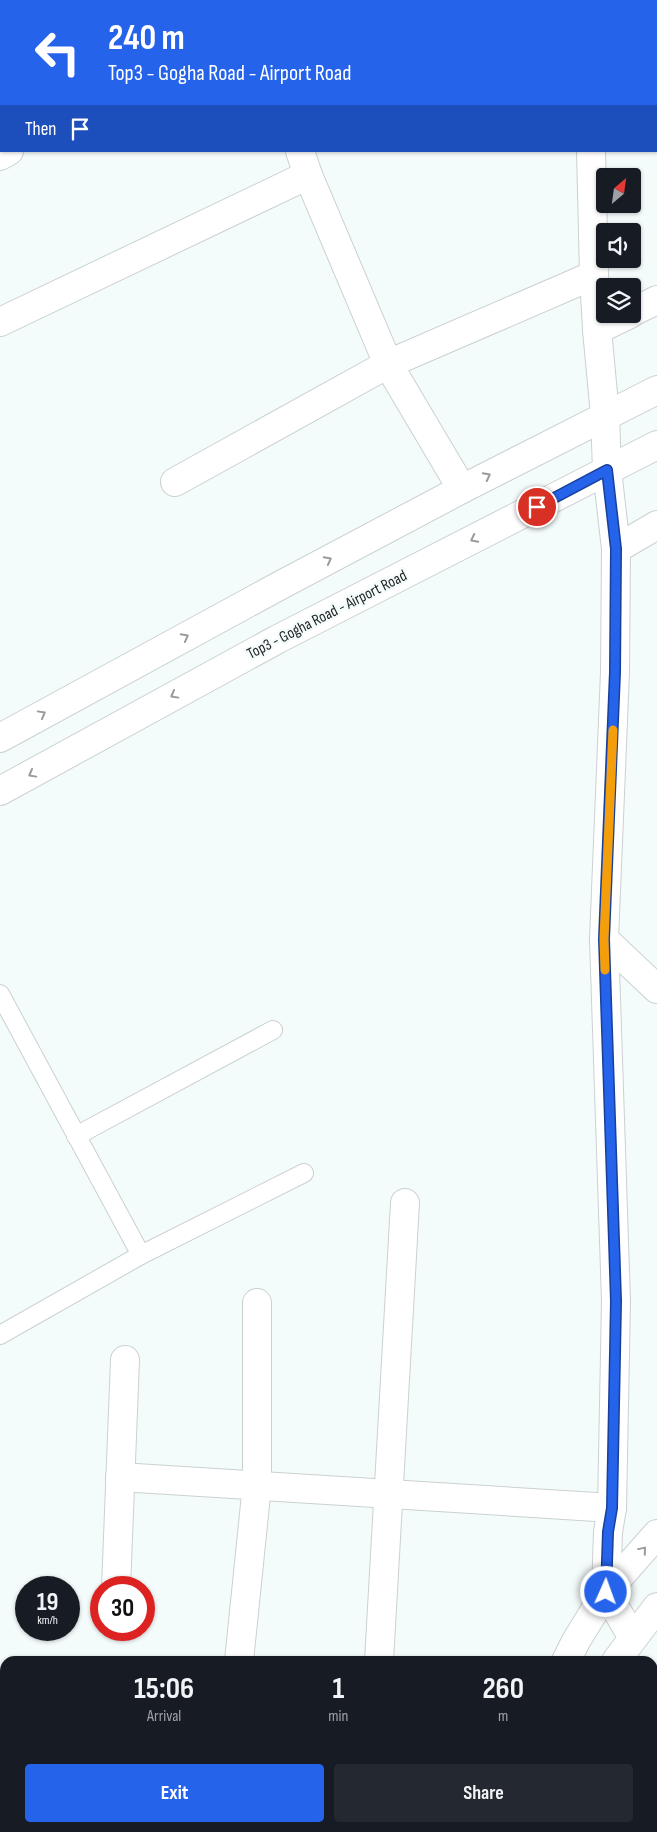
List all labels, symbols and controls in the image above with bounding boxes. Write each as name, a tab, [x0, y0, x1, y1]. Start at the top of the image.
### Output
text: 240 m	[108, 17, 185, 60]
icon: left	[25, 20, 90, 85]
text: Top3 - Gogha Road - Airport Road	[108, 60, 352, 87]
icon: arrive	[66, 115, 94, 143]
text: Then	[25, 118, 56, 141]
north arrow	[596, 168, 641, 212]
map controls	[596, 168, 641, 323]
button: sound	[596, 223, 641, 268]
button: layers	[596, 278, 641, 323]
one-way arrow	[482, 472, 491, 482]
pin	[516, 486, 558, 528]
icon: arrive	[523, 493, 551, 521]
one-way arrow	[470, 533, 479, 544]
one-way arrow	[323, 556, 332, 566]
street label: Top3 - Gogha Road - Airport Road	[244, 566, 410, 664]
one-way arrow	[180, 633, 189, 643]
one-way arrow	[171, 689, 180, 699]
one-way arrow	[37, 711, 46, 721]
one-way arrow	[28, 767, 37, 777]
one-way arrow	[638, 1547, 646, 1556]
position arrow	[579, 1565, 631, 1617]
speed limit sign: 30	[90, 1576, 155, 1641]
text: 19	[37, 1587, 58, 1618]
text: km/h	[37, 1613, 58, 1628]
text: 15:06	[134, 1671, 194, 1707]
text: 1	[332, 1671, 344, 1707]
text: 260	[482, 1671, 524, 1707]
text: Arrival	[147, 1707, 181, 1726]
text: min	[328, 1707, 348, 1726]
text: m	[498, 1707, 508, 1726]
button: Exit	[25, 1764, 324, 1822]
button: Share	[334, 1764, 633, 1822]

